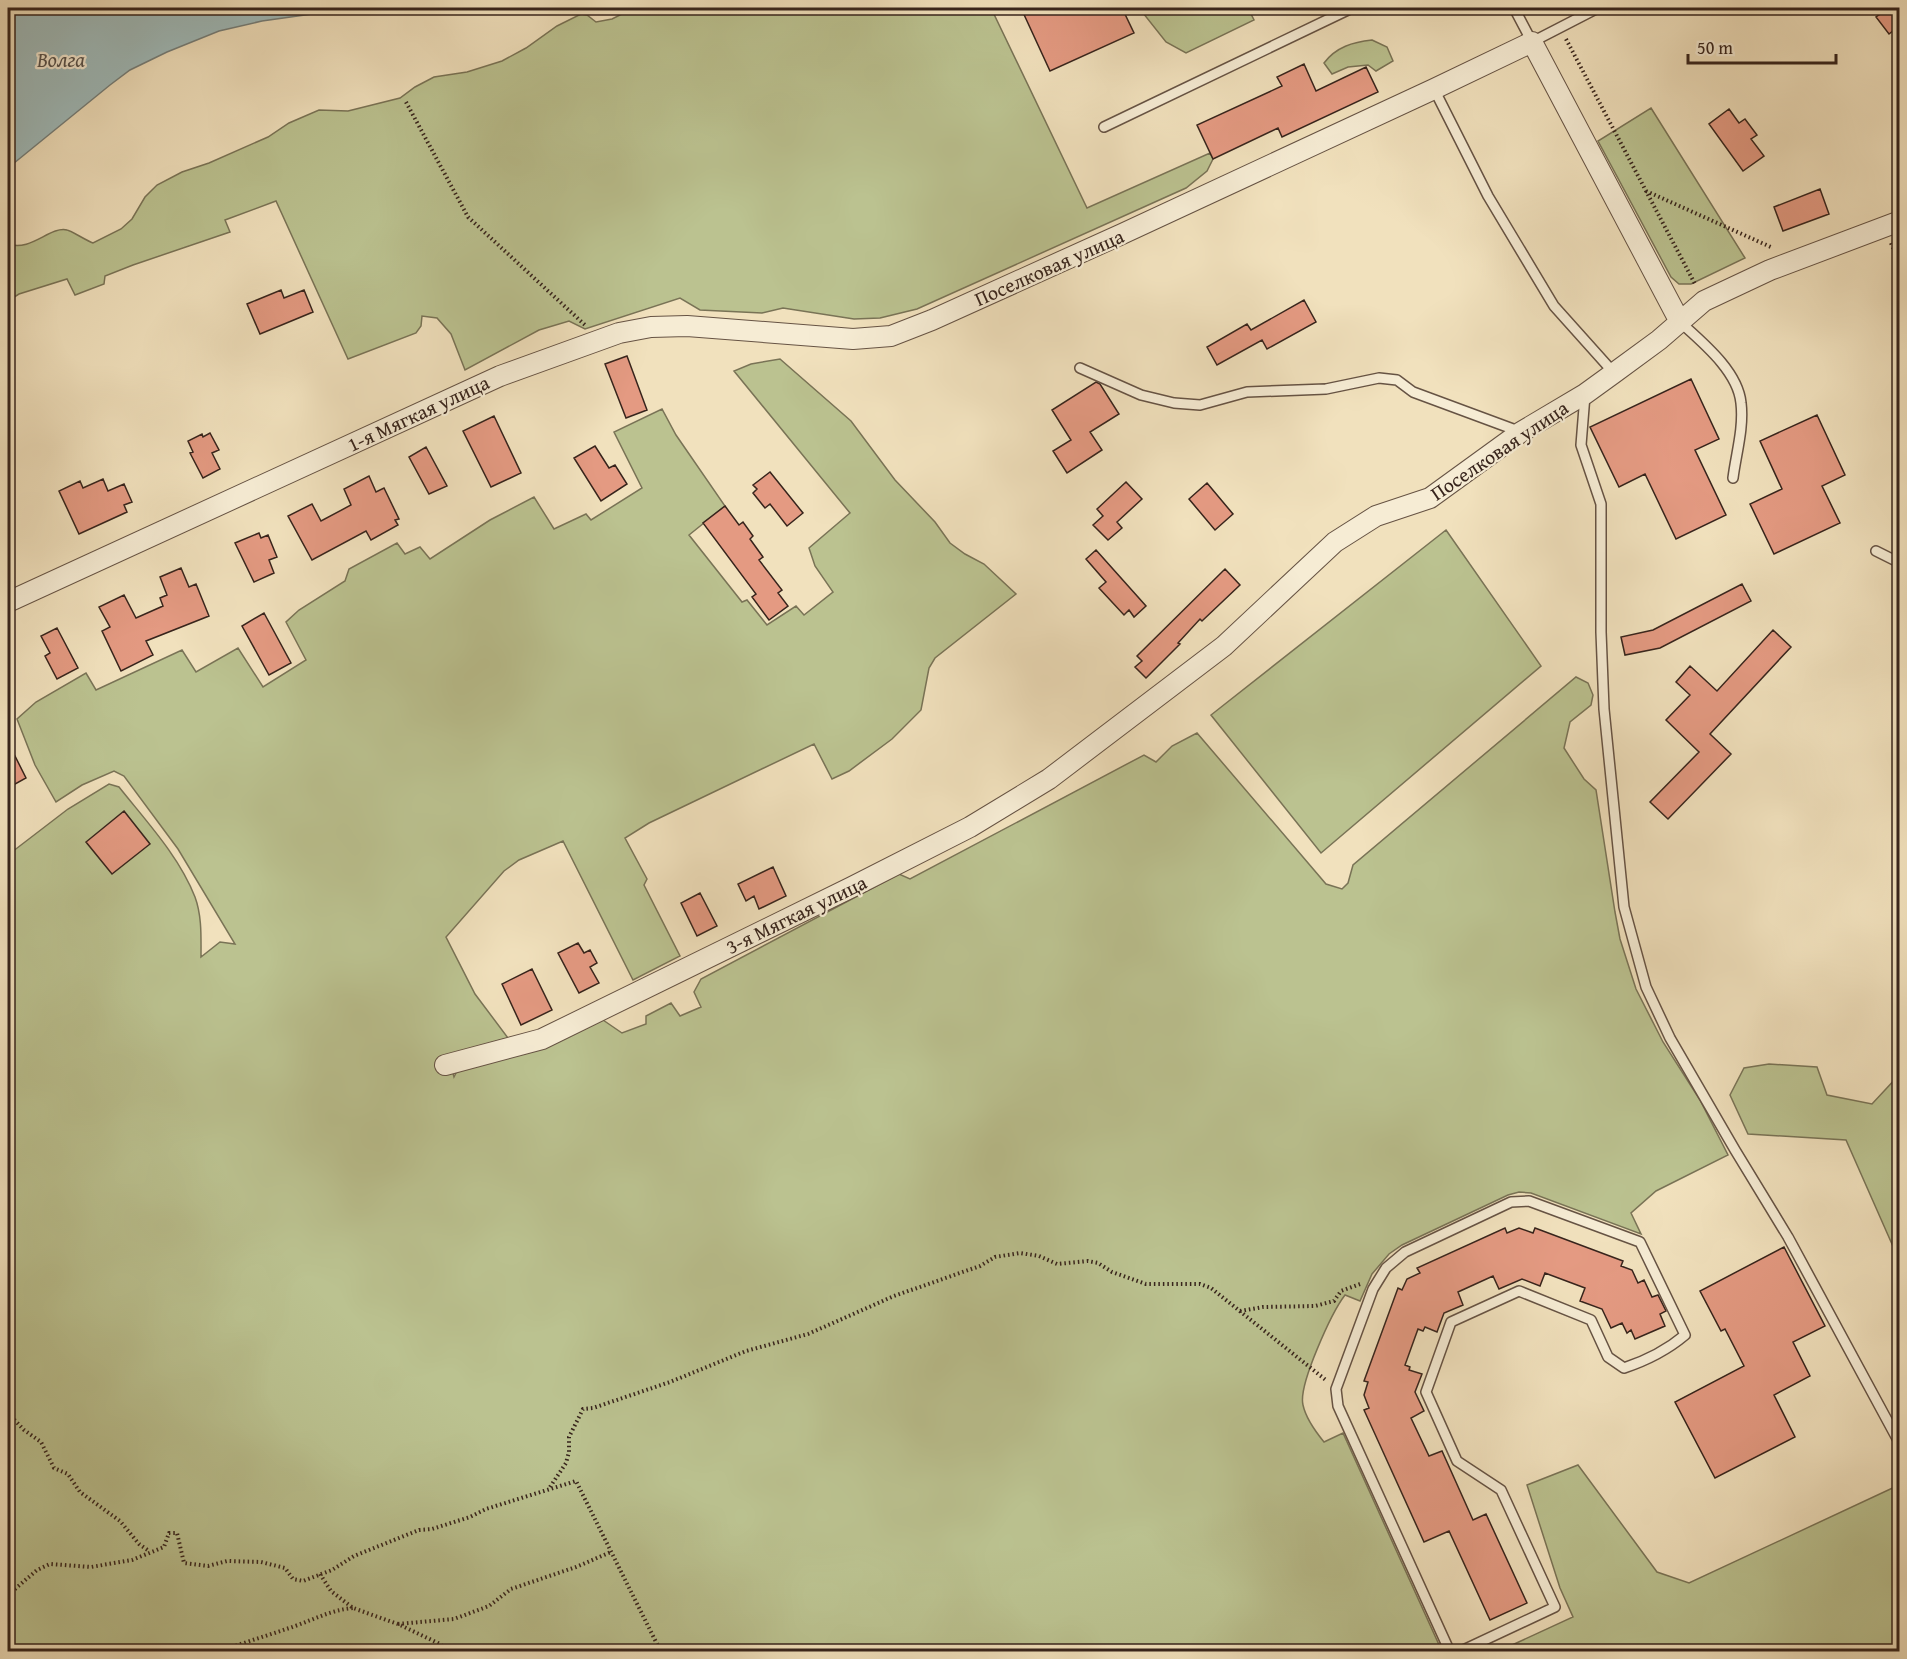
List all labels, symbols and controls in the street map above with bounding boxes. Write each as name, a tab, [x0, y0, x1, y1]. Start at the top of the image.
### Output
scale bar	[1688, 27, 1836, 65]
text: 50 m	[1697, 34, 1733, 61]
water label: Волга	[36, 44, 85, 75]
street label: Поселковая улица	[970, 221, 1129, 313]
street label: 1-я Мягкая улица	[342, 367, 494, 459]
street label: Поселковая улица	[1424, 393, 1574, 507]
street label: 3-я Мягкая улица	[721, 867, 872, 961]

